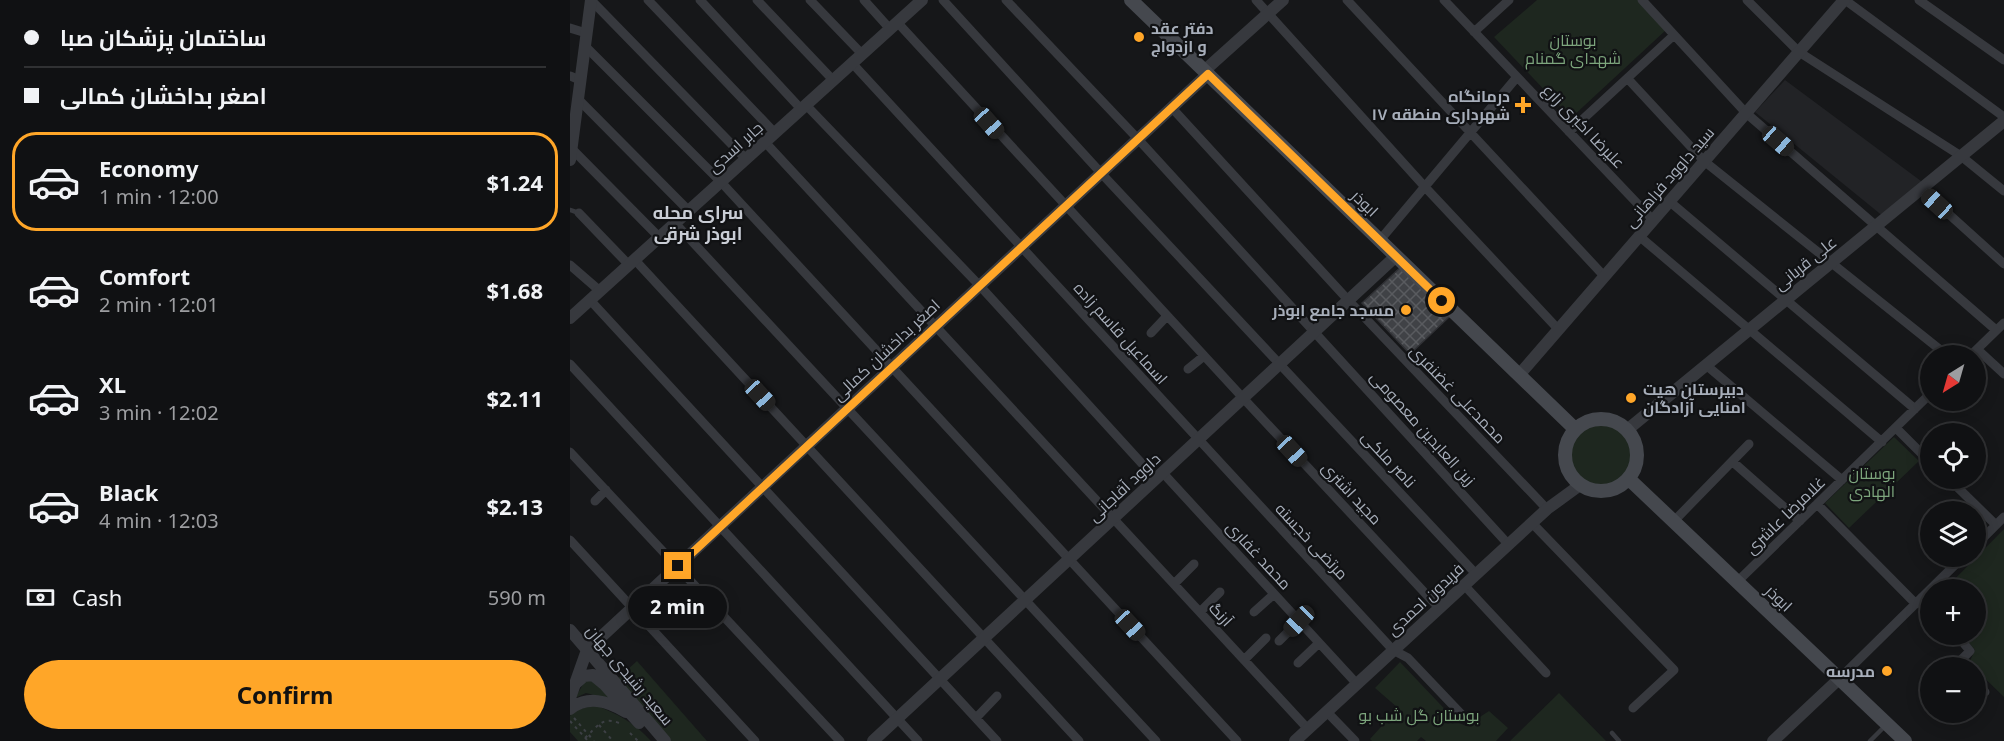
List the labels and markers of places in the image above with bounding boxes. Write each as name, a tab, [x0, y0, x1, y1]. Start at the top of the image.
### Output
place label: دفتر عقد و ازدواج	[1151, 17, 1214, 57]
marker: دفتر عقد و ازدواج	[1132, 30, 1146, 44]
place label: درمانگاه شهرداری منطقه ۱۷	[1372, 85, 1510, 125]
marker: درمانگاه شهرداری منطقه ۱۷	[1514, 96, 1532, 114]
place label: مسجد جامع ابوذر	[1271, 299, 1394, 321]
marker: مسجد جامع ابوذر	[1399, 303, 1413, 317]
place label: دبیرستان هیت امنایی آزادگان	[1643, 378, 1746, 418]
marker: دبیرستان هیت امنایی آزادگان	[1624, 391, 1638, 405]
place label: مدرسه	[1826, 660, 1875, 682]
marker: مدرسه	[1880, 664, 1894, 678]

